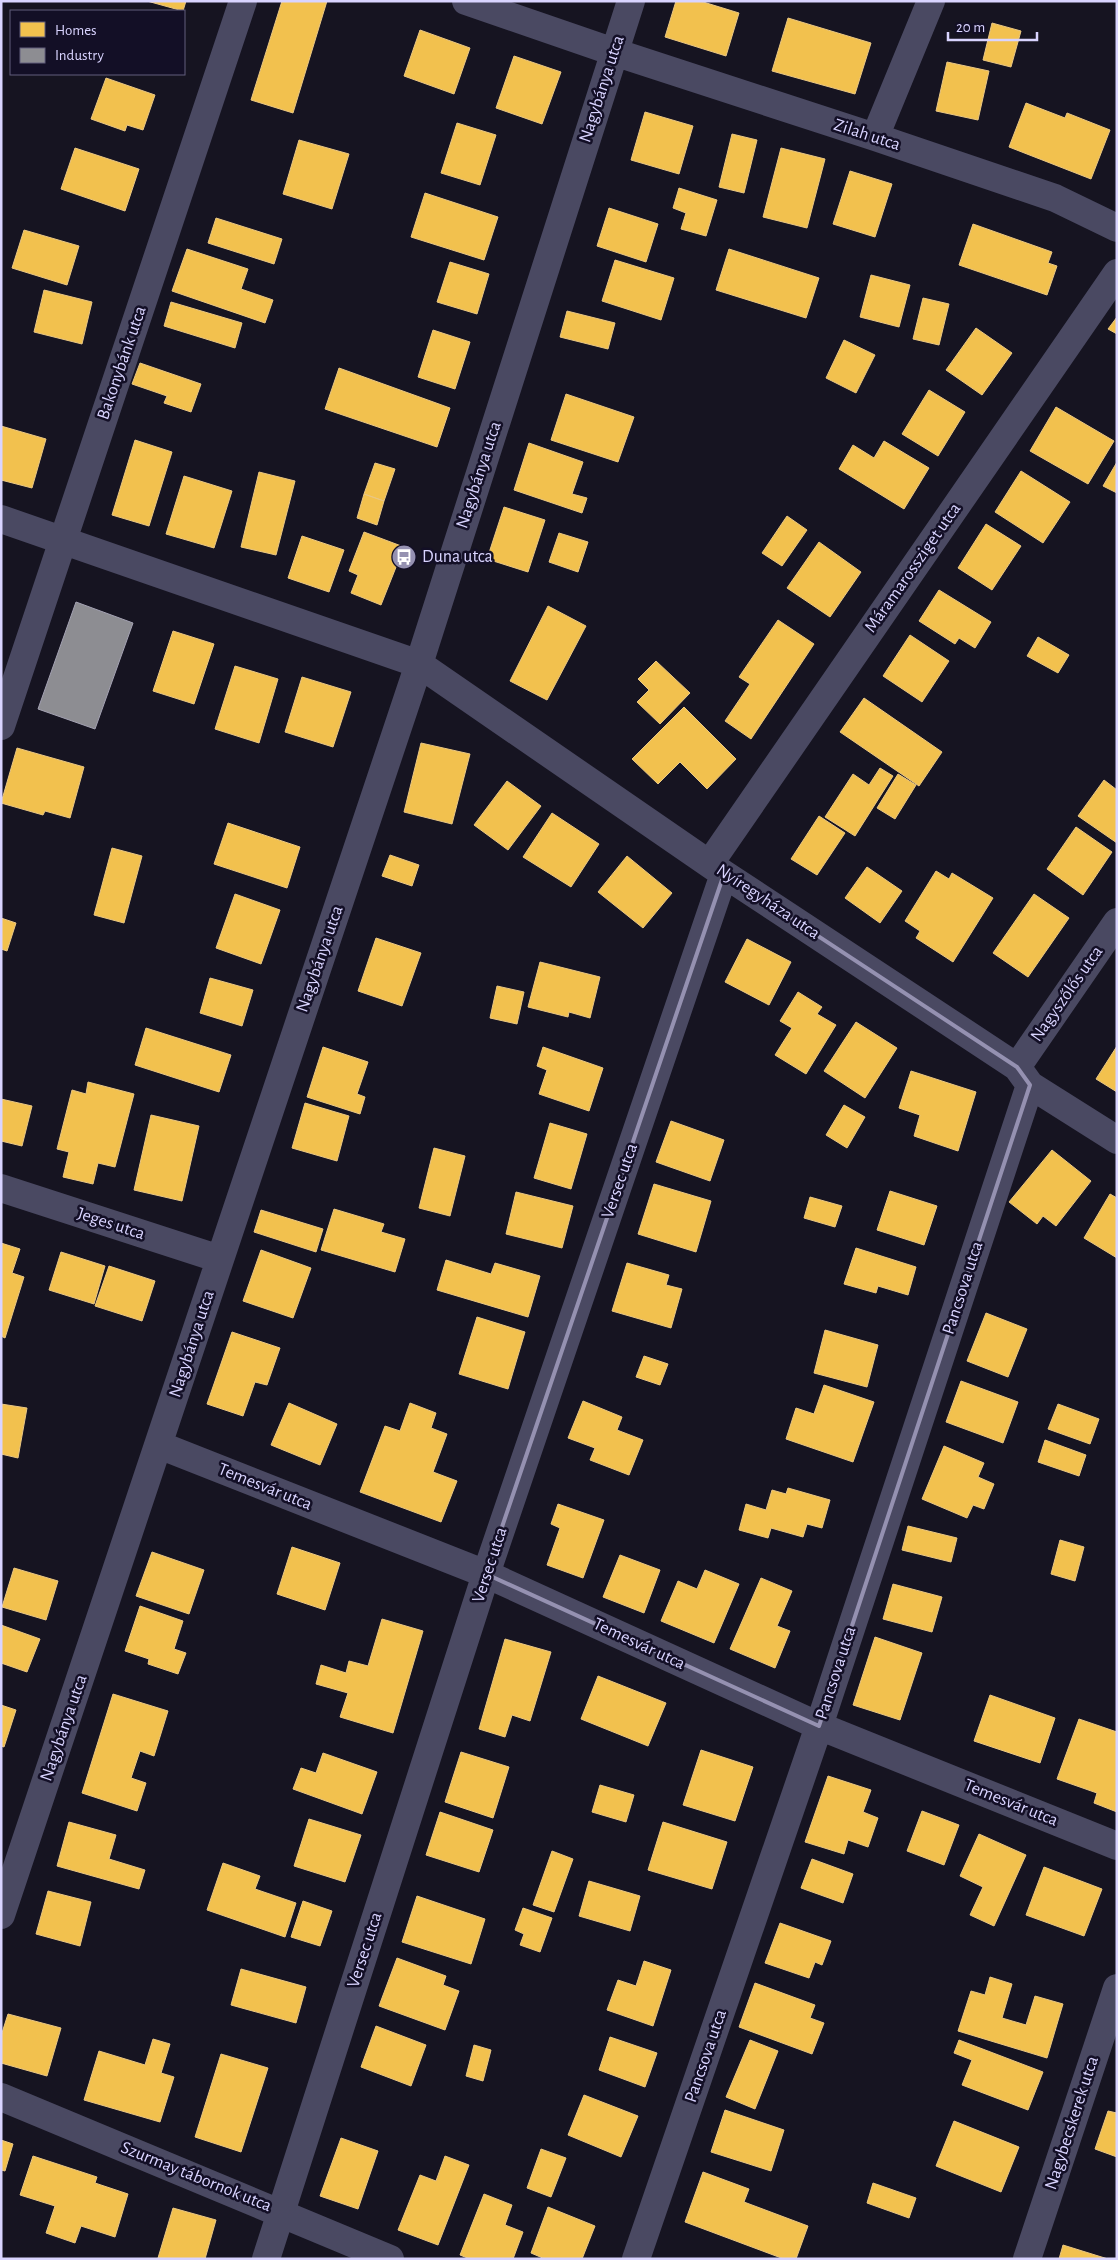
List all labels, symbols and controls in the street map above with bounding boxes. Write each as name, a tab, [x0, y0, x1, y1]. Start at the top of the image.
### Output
legend	[10, 10, 185, 75]
scale bar	[948, 10, 1037, 42]
text: 20 m	[956, 20, 985, 35]
text: Homes	[55, 23, 97, 38]
street label: Nagybánya utca	[576, 33, 628, 145]
text: Industry	[55, 48, 104, 63]
street label: Zilah utca	[832, 116, 902, 154]
street label: Bakonybánk utca	[94, 304, 150, 422]
street label: Nagybánya utca	[453, 419, 505, 531]
street label: Máramarossziget utca	[862, 500, 964, 636]
bus stop icon: Duna utca	[391, 544, 417, 570]
place label: Duna utca	[422, 548, 493, 566]
street label: Nyíregyháza utca	[713, 861, 823, 943]
street label: Nagybánya utca	[293, 903, 347, 1015]
street label: Nagyszőlős utca	[1028, 943, 1106, 1045]
street label: Versec utca	[599, 1141, 641, 1221]
street label: Jeges utca	[75, 1205, 147, 1243]
street label: Pancsova utca	[939, 1239, 987, 1337]
street label: Nagybánya utca	[166, 1288, 218, 1400]
street label: Temesvár utca	[216, 1460, 314, 1514]
street label: Versec utca	[469, 1525, 511, 1605]
street label: Temesvár utca	[590, 1615, 688, 1673]
street label: Pancsova utca	[812, 1624, 860, 1722]
street label: Nagybánya utca	[37, 1672, 91, 1784]
street label: Temesvár utca	[962, 1776, 1060, 1830]
street label: Versec utca	[344, 1910, 386, 1990]
street label: Pancsova utca	[682, 2007, 730, 2105]
street label: Nagybecskerek utca	[1042, 2054, 1102, 2192]
street label: Szurmay tábornok utca	[118, 2139, 274, 2215]

